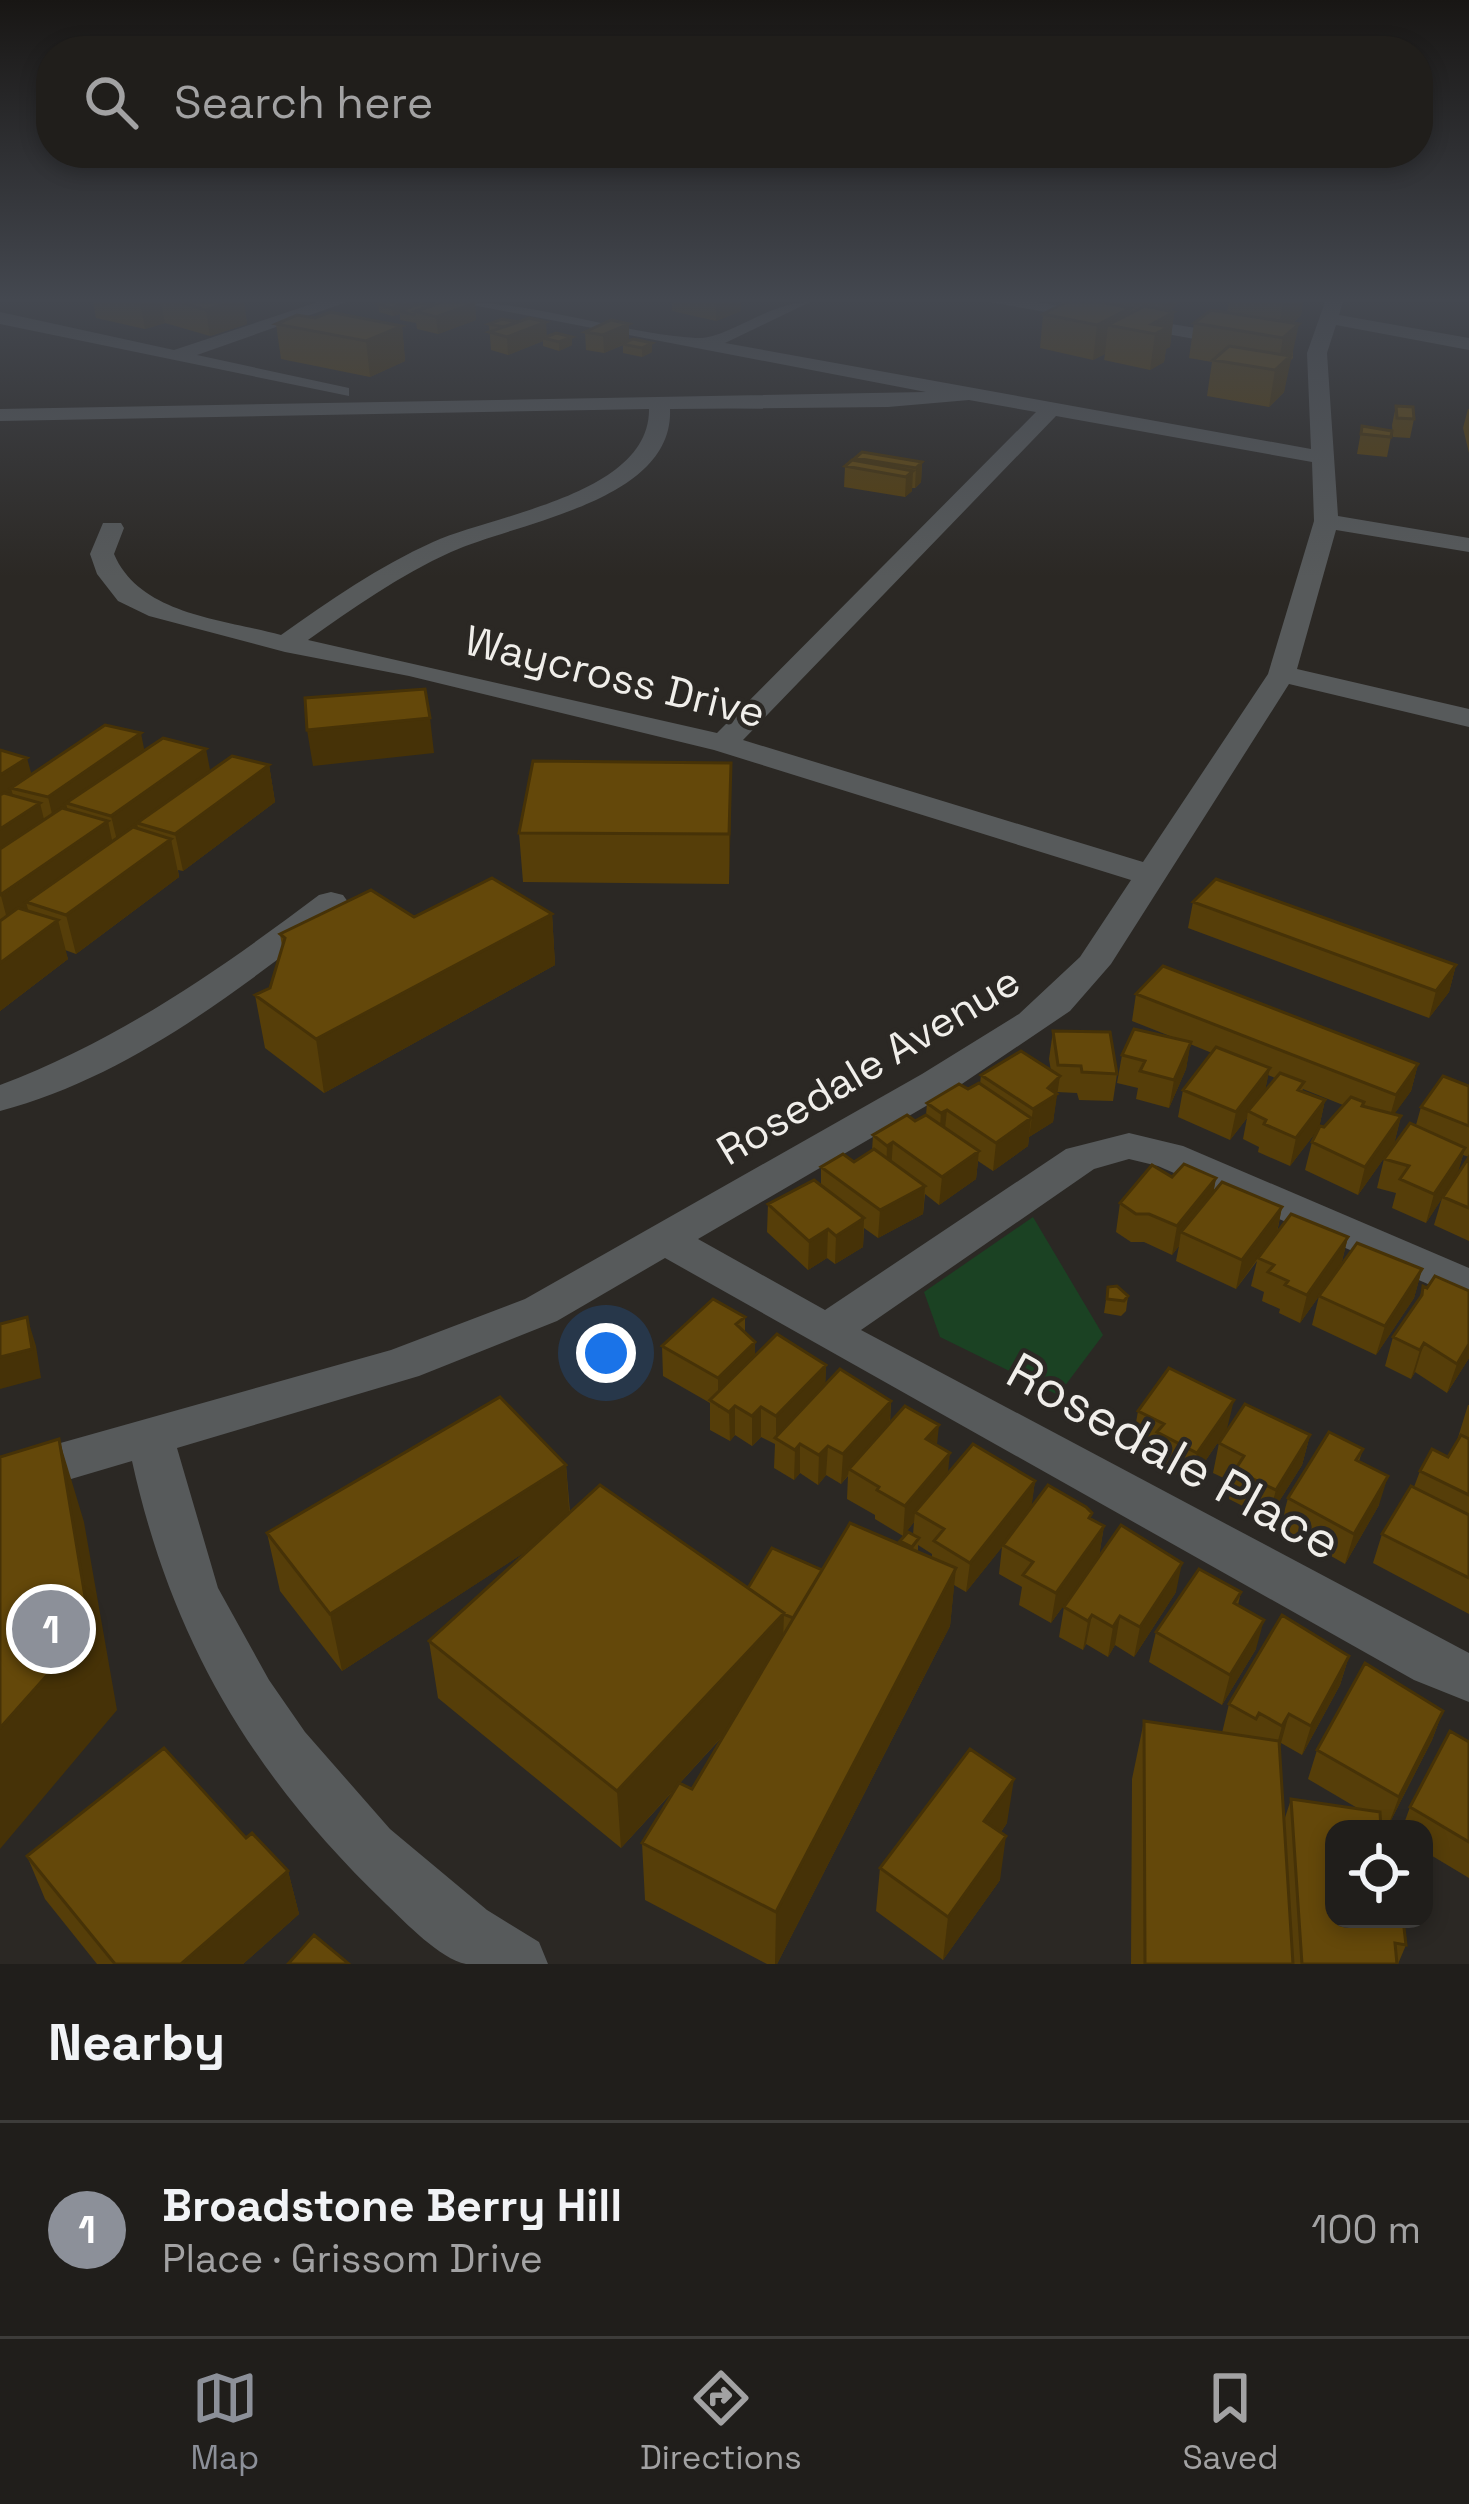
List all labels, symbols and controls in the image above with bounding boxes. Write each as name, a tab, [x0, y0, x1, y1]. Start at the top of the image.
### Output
search box	[36, 36, 1433, 168]
icon: search	[78, 69, 144, 135]
text: Search here	[174, 74, 433, 131]
street label: Waycross Drive	[459, 614, 770, 739]
street label: Rosedale Avenue	[707, 954, 1029, 1177]
your location	[576, 1323, 636, 1383]
street label: Rosedale Place	[996, 1338, 1352, 1575]
pin: 1	[12, 1584, 90, 1674]
map controls	[1325, 1820, 1433, 1928]
button: locate	[1325, 1820, 1433, 1928]
text: Nearby	[48, 2010, 225, 2075]
text: Broadstone Berry Hill	[162, 2177, 622, 2234]
text: 1	[78, 2205, 96, 2254]
text: 100 m	[1311, 2205, 1421, 2254]
text: Place · Grissom Drive	[162, 2234, 543, 2283]
tab: Map	[190, 2365, 259, 2479]
tab: Directions	[640, 2365, 802, 2479]
tab: Saved	[1182, 2365, 1279, 2479]

